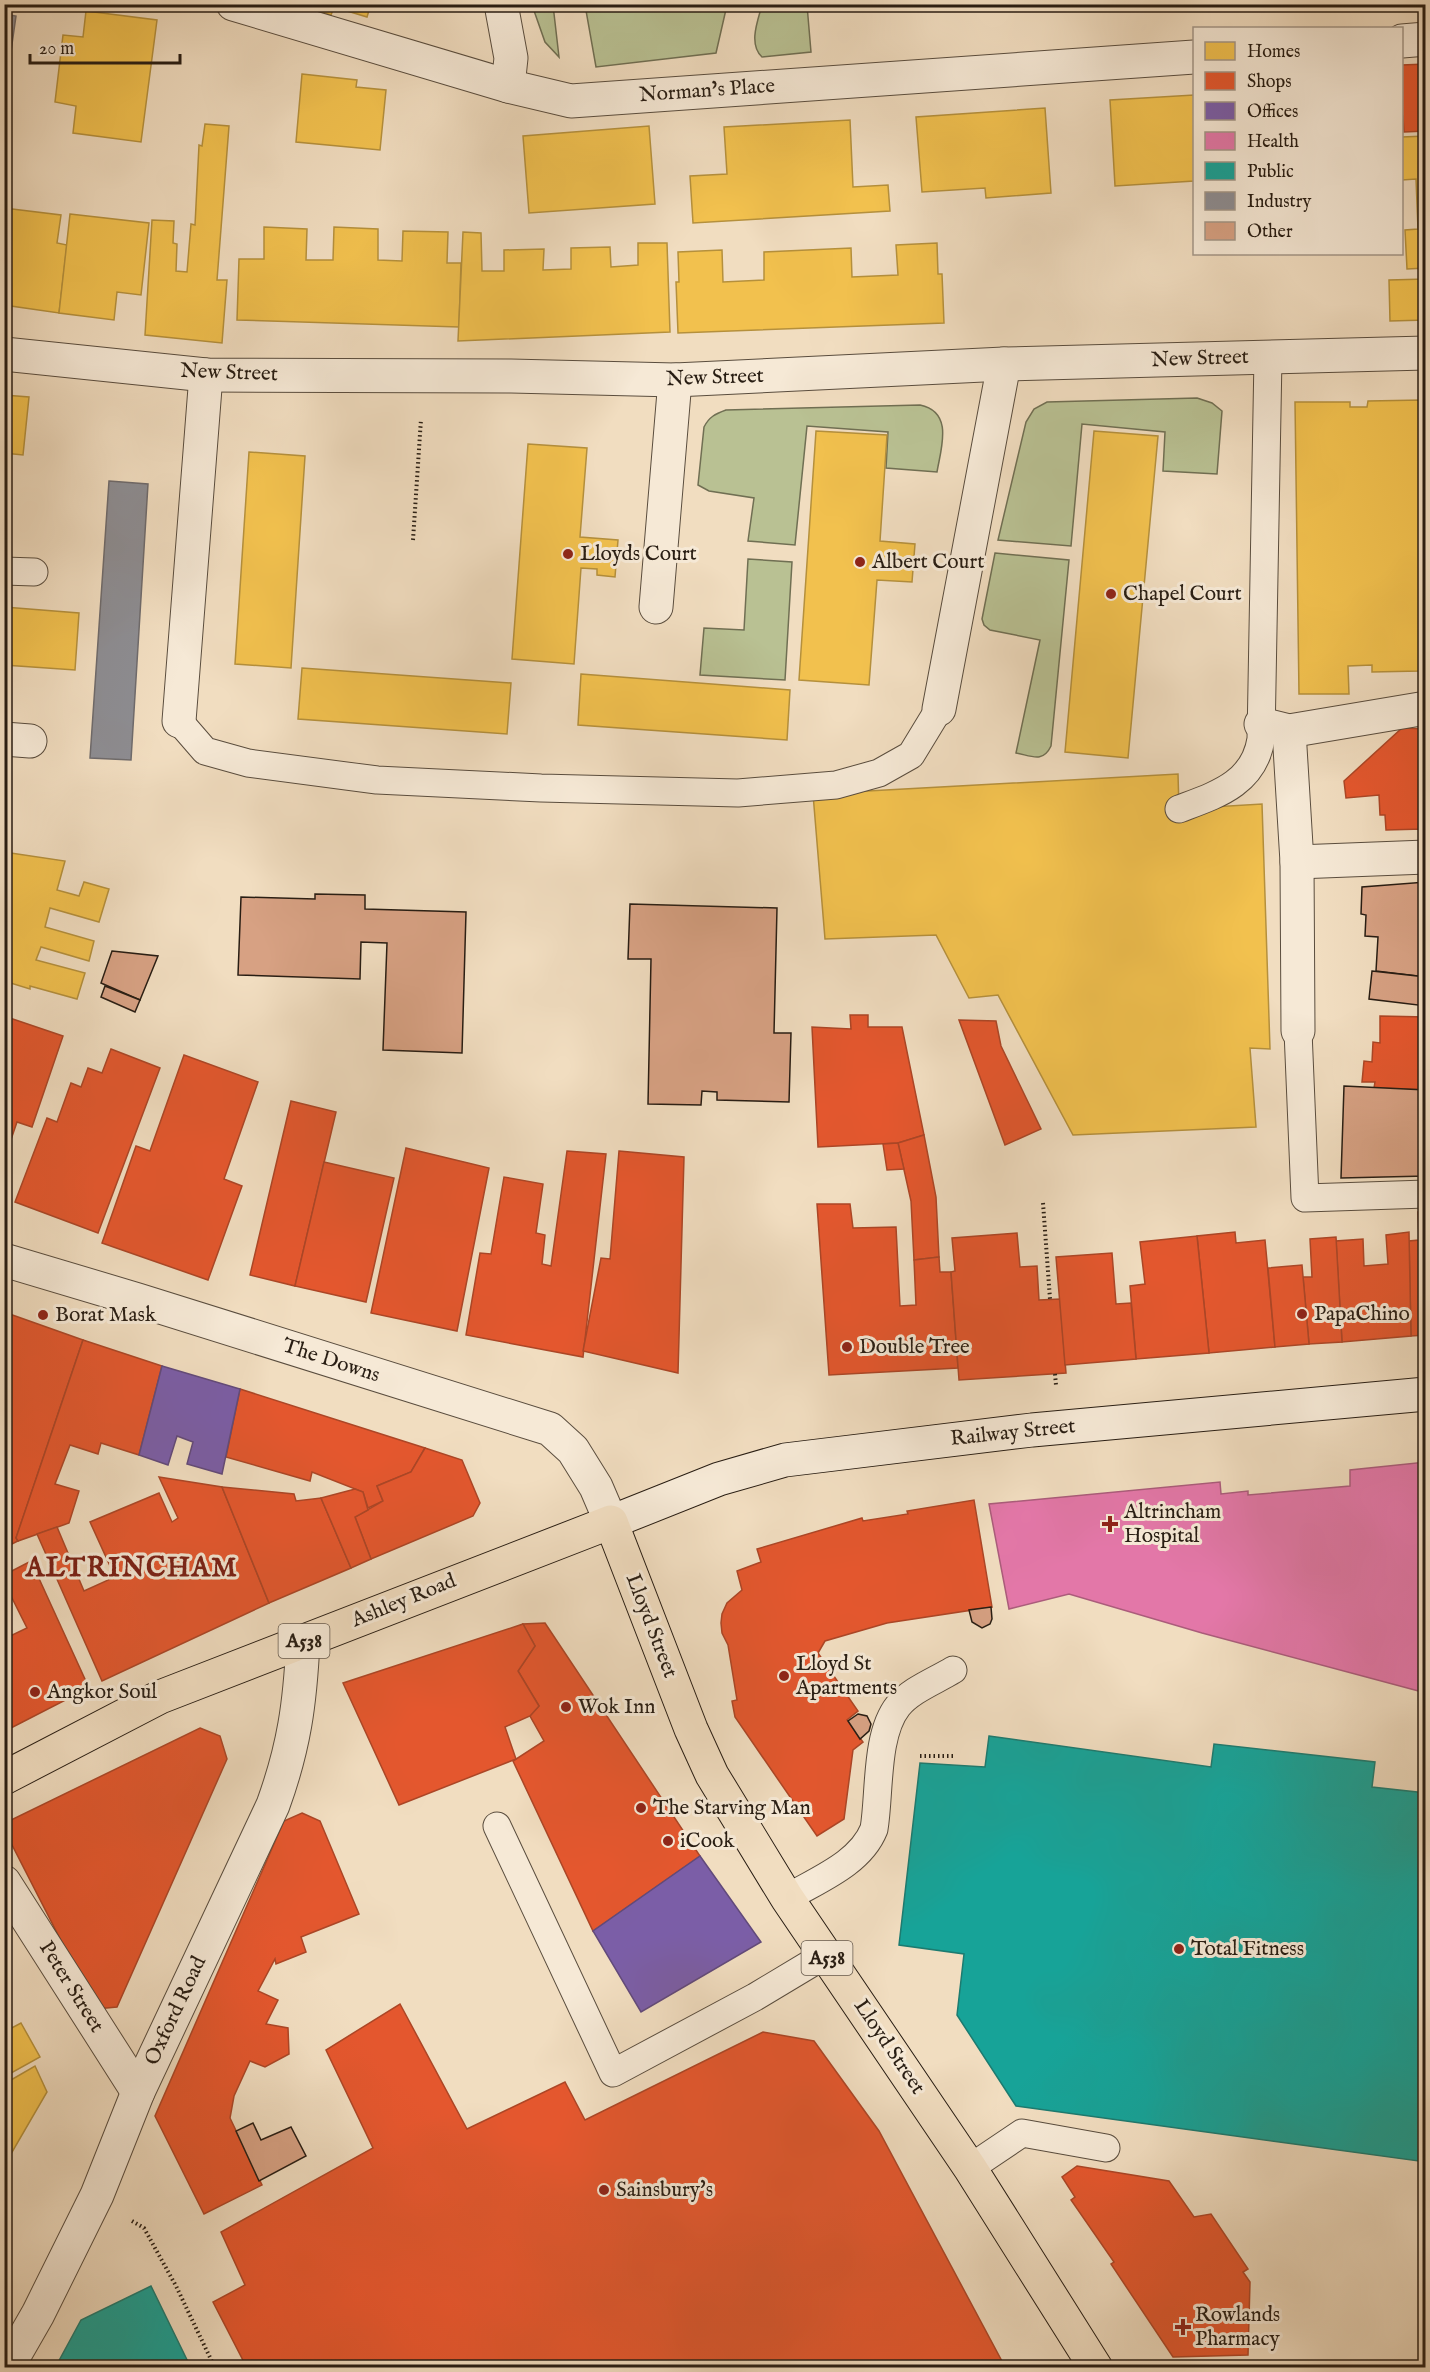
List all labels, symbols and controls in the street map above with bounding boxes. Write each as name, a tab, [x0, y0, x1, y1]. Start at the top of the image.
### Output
scale bar	[30, 27, 180, 65]
legend	[1193, 27, 1403, 255]
text: 20 m	[39, 38, 74, 61]
text: Homes	[1247, 41, 1300, 64]
text: Shops	[1247, 71, 1292, 94]
street label: Norman's Place	[638, 73, 776, 109]
text: Offices	[1247, 101, 1298, 124]
text: Health	[1247, 131, 1299, 154]
text: Public	[1247, 161, 1294, 184]
text: Industry	[1247, 191, 1311, 214]
text: Other	[1247, 221, 1293, 244]
street label: New Street	[1151, 344, 1249, 374]
street label: New Street	[180, 358, 278, 388]
street label: New Street	[666, 363, 764, 393]
place label: Lloyds Court	[580, 541, 697, 568]
marker: Lloyds Court	[561, 547, 575, 561]
place label: Albert Court	[871, 549, 984, 576]
marker: Albert Court	[853, 555, 867, 569]
place label: Chapel Court	[1123, 581, 1242, 608]
marker: Chapel Court	[1104, 587, 1118, 601]
place label: PapaChino	[1314, 1301, 1410, 1328]
place label: Borat Mask	[55, 1302, 157, 1329]
marker: PapaChino	[1295, 1307, 1309, 1321]
marker: Borat Mask	[36, 1308, 50, 1322]
street label: The Downs	[279, 1333, 383, 1389]
place label: Double Tree	[859, 1334, 970, 1361]
marker: Double Tree	[840, 1340, 854, 1354]
street label: Railway Street	[949, 1413, 1077, 1453]
place label: Altrincham Hospital	[1123, 1499, 1221, 1550]
marker: Altrincham Hospital	[1101, 1515, 1119, 1533]
district label: ALTRINCHAM	[25, 1552, 238, 1586]
street label: Ashley Road	[347, 1568, 461, 1635]
street label: Lloyd Street	[619, 1570, 683, 1682]
road number: A538	[278, 1624, 330, 1658]
place label: Lloyd St Apartments	[795, 1651, 897, 1702]
marker: Lloyd St Apartments	[777, 1669, 791, 1683]
place label: Angkor Soul	[46, 1679, 157, 1706]
marker: Angkor Soul	[28, 1685, 42, 1699]
place label: Wok Inn	[578, 1694, 655, 1721]
marker: Wok Inn	[559, 1700, 573, 1714]
place label: The Starving Man	[653, 1795, 811, 1822]
marker: The Starving Man	[634, 1801, 648, 1815]
place label: iCook	[680, 1828, 735, 1855]
marker: iCook	[661, 1834, 675, 1848]
street label: Peter Street	[32, 1936, 110, 2038]
place label: Total Fitness	[1191, 1936, 1304, 1963]
road number: A538	[802, 1941, 852, 1975]
marker: Total Fitness	[1172, 1942, 1186, 1956]
street label: Oxford Road	[139, 1951, 213, 2070]
street label: Lloyd Street	[847, 1994, 931, 2100]
place label: Sainsbury's	[616, 2177, 713, 2204]
marker: Sainsbury's	[597, 2183, 611, 2197]
place label: Rowlands Pharmacy	[1195, 2302, 1280, 2353]
marker: Rowlands Pharmacy	[1176, 2320, 1190, 2334]

